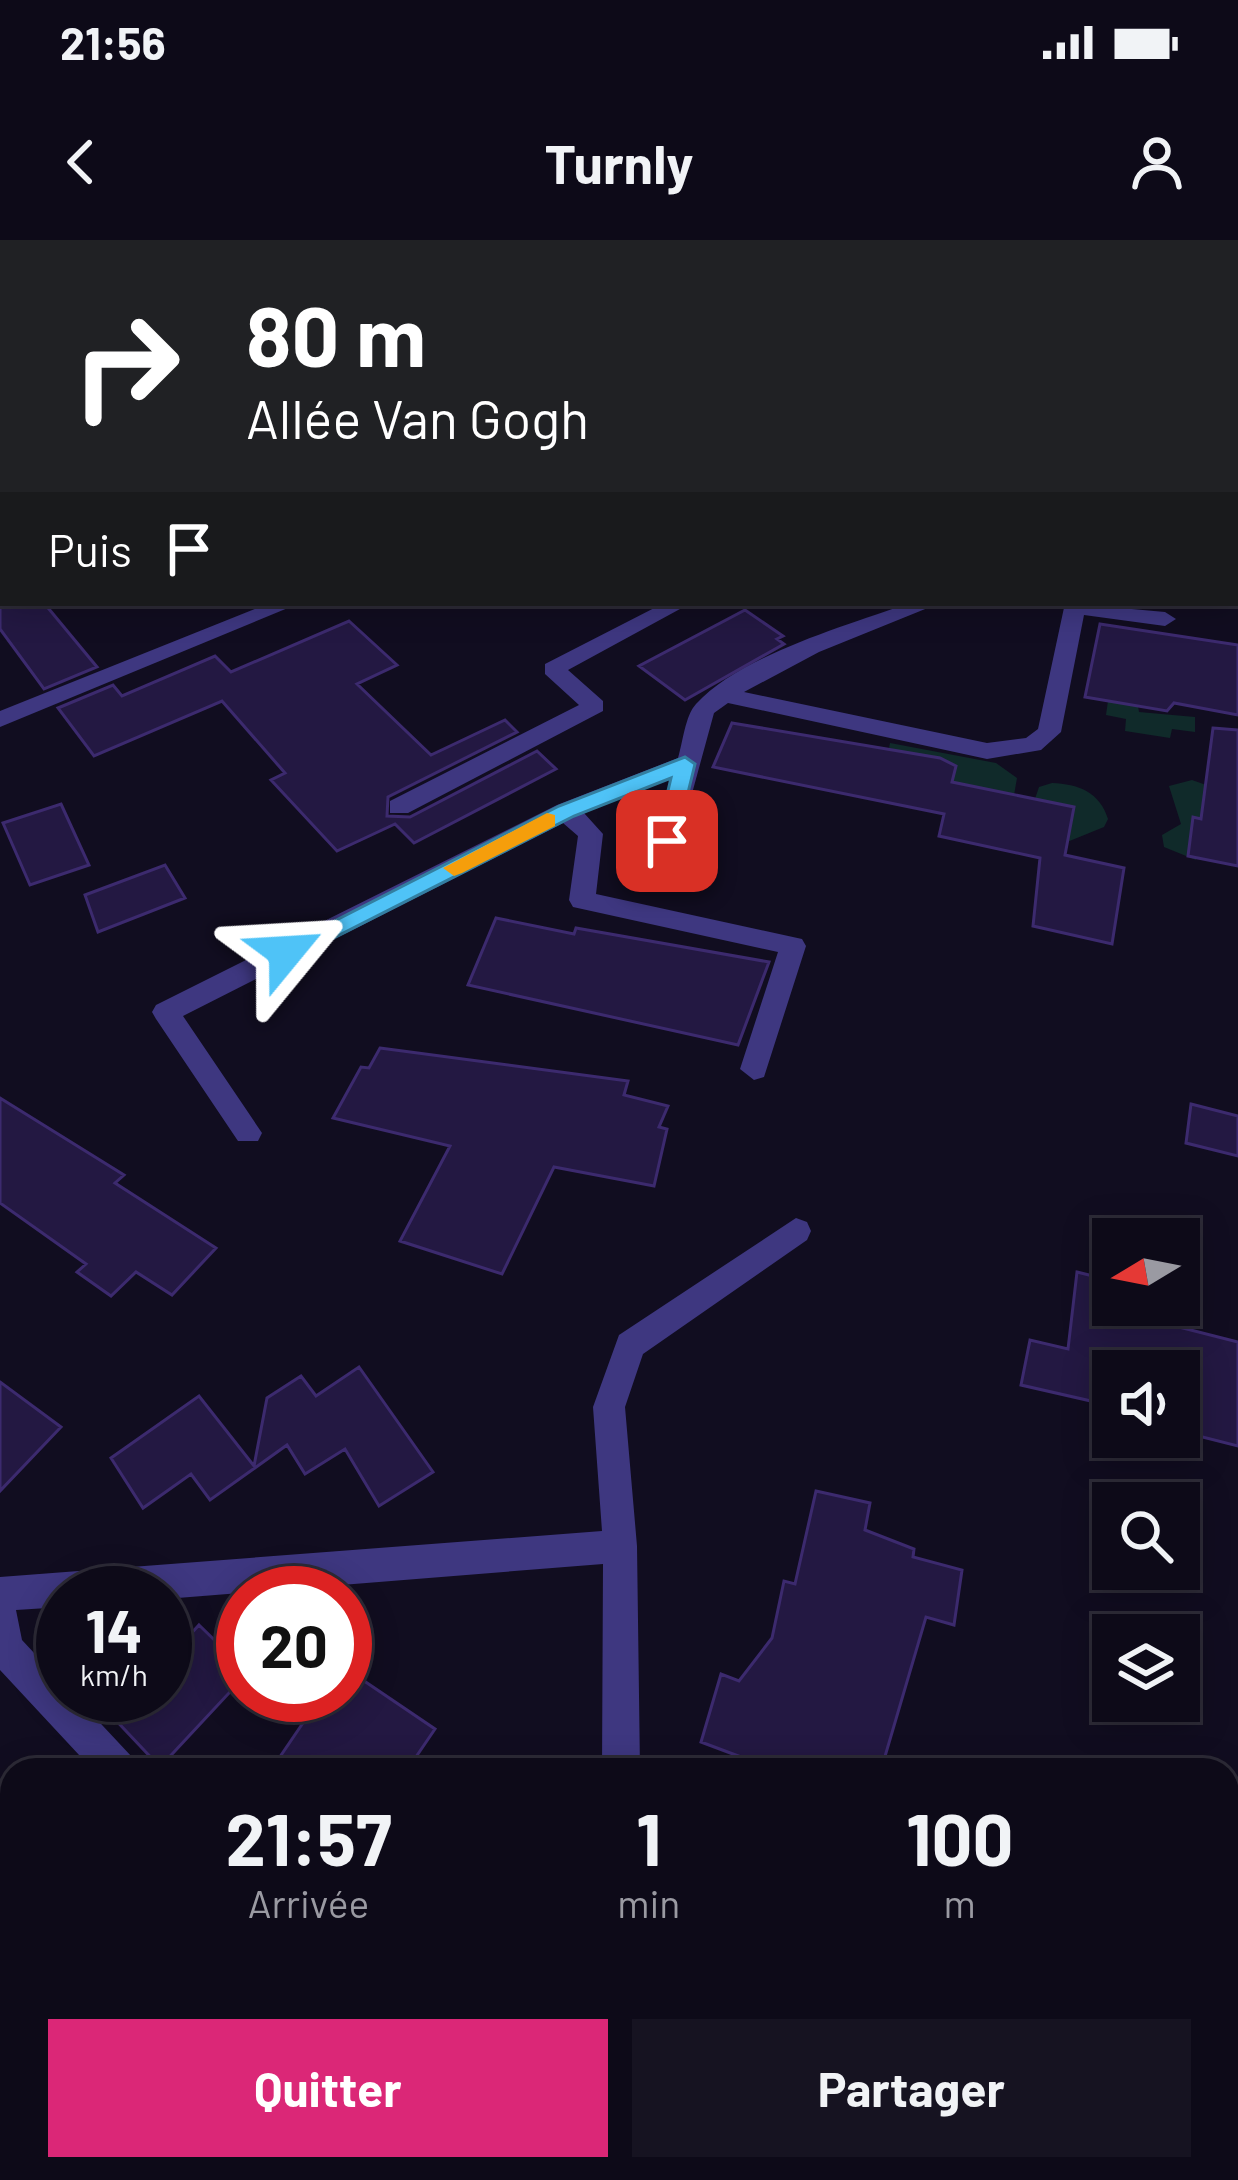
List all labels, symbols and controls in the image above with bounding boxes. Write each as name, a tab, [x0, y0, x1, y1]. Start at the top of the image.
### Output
text: 21:56	[60, 15, 166, 69]
icon: back	[48, 129, 114, 195]
icon: person	[1124, 129, 1190, 195]
text: Turnly	[544, 130, 694, 195]
text: 80 m	[246, 283, 426, 384]
icon: right	[48, 288, 204, 444]
text: Allée Van Gogh	[246, 385, 589, 450]
icon: arrive	[156, 516, 222, 582]
text: Puis	[48, 522, 132, 576]
pin	[616, 790, 718, 892]
icon: arrive	[634, 808, 700, 874]
position arrow	[223, 889, 349, 1015]
north arrow	[1092, 1218, 1200, 1326]
map controls	[1092, 1218, 1200, 1722]
button: sound	[1092, 1350, 1200, 1458]
button: search	[1092, 1482, 1200, 1590]
speed limit sign: 20	[216, 1566, 372, 1722]
text: 14	[85, 1593, 143, 1665]
button: layers	[1092, 1614, 1200, 1722]
text: km/h	[80, 1656, 148, 1692]
text: 21:57	[226, 1794, 392, 1880]
text: 1	[636, 1794, 662, 1880]
text: 100	[906, 1794, 1013, 1880]
text: Arrivée	[248, 1879, 369, 1926]
text: min	[617, 1879, 680, 1926]
text: m	[944, 1879, 976, 1926]
button: Quitter	[48, 2019, 608, 2157]
button: Partager	[632, 2019, 1191, 2157]

